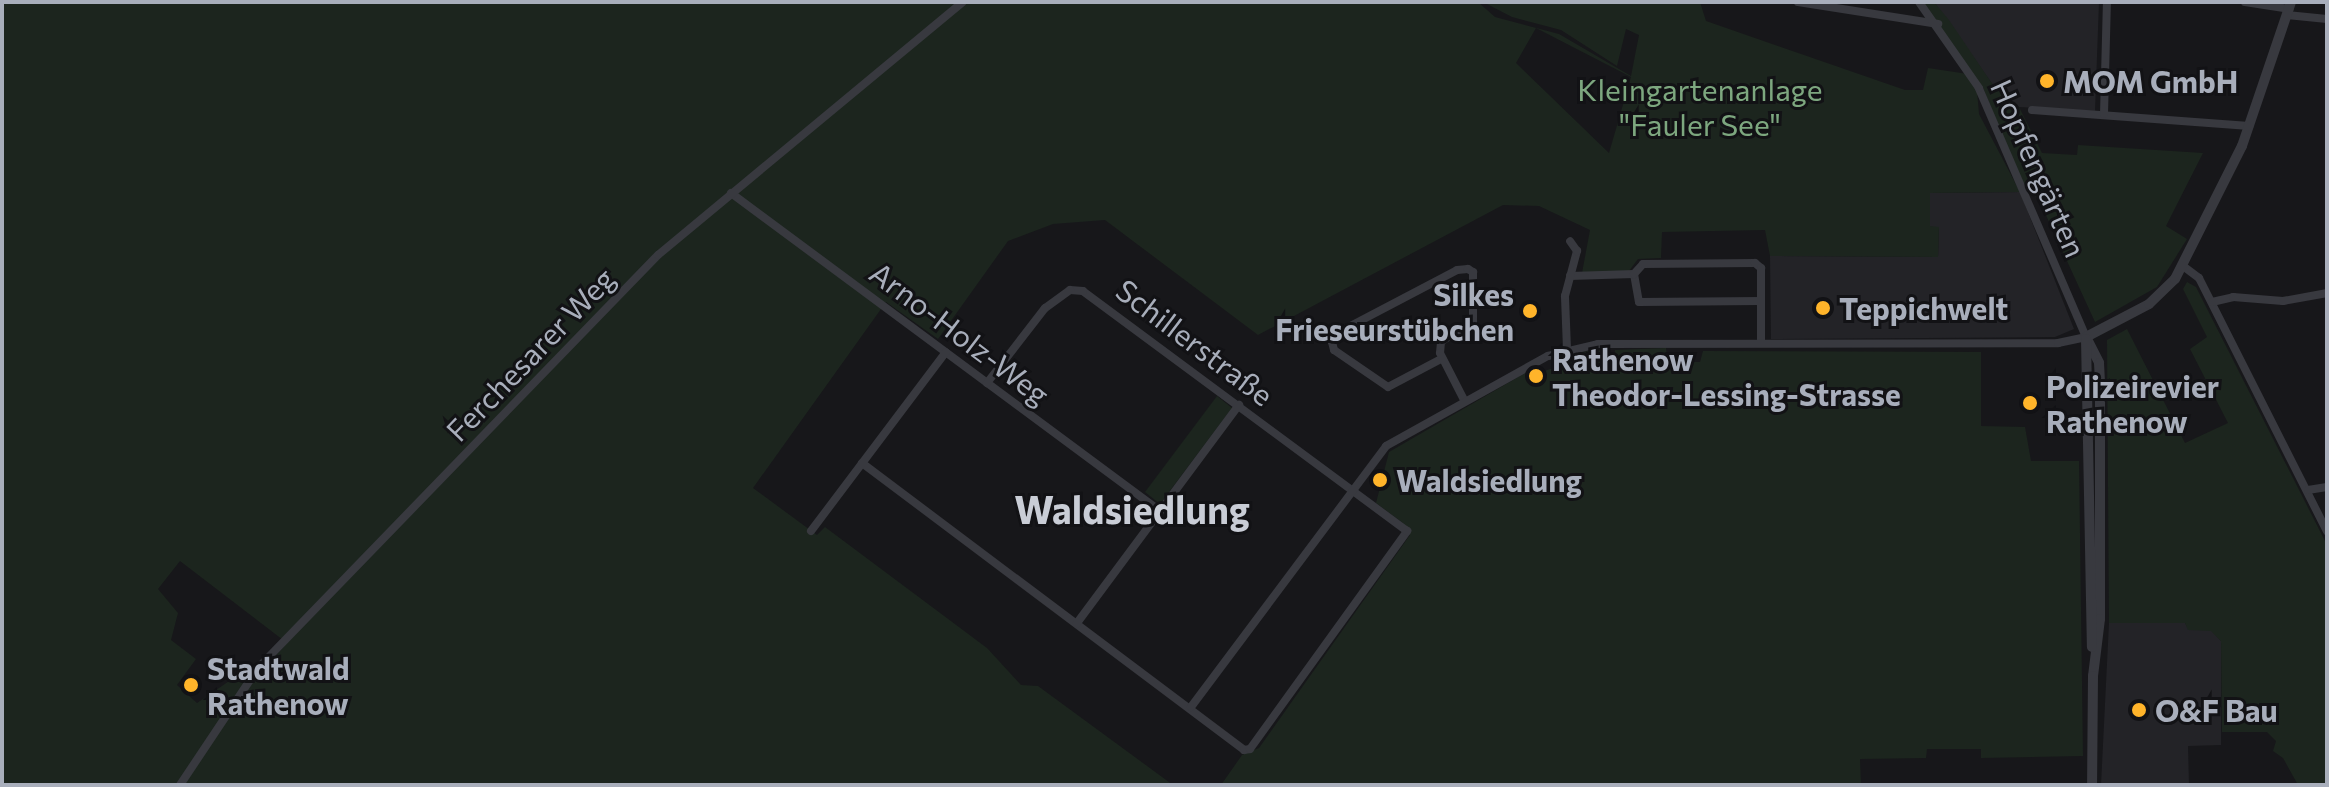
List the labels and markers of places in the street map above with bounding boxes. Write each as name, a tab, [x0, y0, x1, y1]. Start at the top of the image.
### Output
place label: MOM GmbH	[2063, 63, 2238, 99]
marker: MOM GmbH	[2038, 72, 2056, 90]
place label: Silkes Frieseurstübchen	[1275, 276, 1514, 346]
place label: Teppichwelt	[1839, 290, 2008, 326]
marker: Teppichwelt	[1814, 299, 1832, 317]
marker: Silkes Frieseurstübchen	[1521, 302, 1539, 320]
place label: Rathenow Theodor-Lessing-Strasse	[1552, 341, 1901, 412]
marker: Rathenow Theodor-Lessing-Strasse	[1527, 367, 1545, 385]
place label: Polizeirevier Rathenow	[2046, 368, 2219, 438]
marker: Polizeirevier Rathenow	[2021, 394, 2039, 412]
place label: Waldsiedlung	[1396, 462, 1582, 498]
marker: Waldsiedlung	[1371, 471, 1389, 489]
place label: Stadtwald Rathenow	[207, 650, 350, 720]
marker: Stadtwald Rathenow	[182, 676, 200, 694]
place label: O&F Bau	[2155, 692, 2278, 728]
marker: O&F Bau	[2130, 701, 2148, 719]

